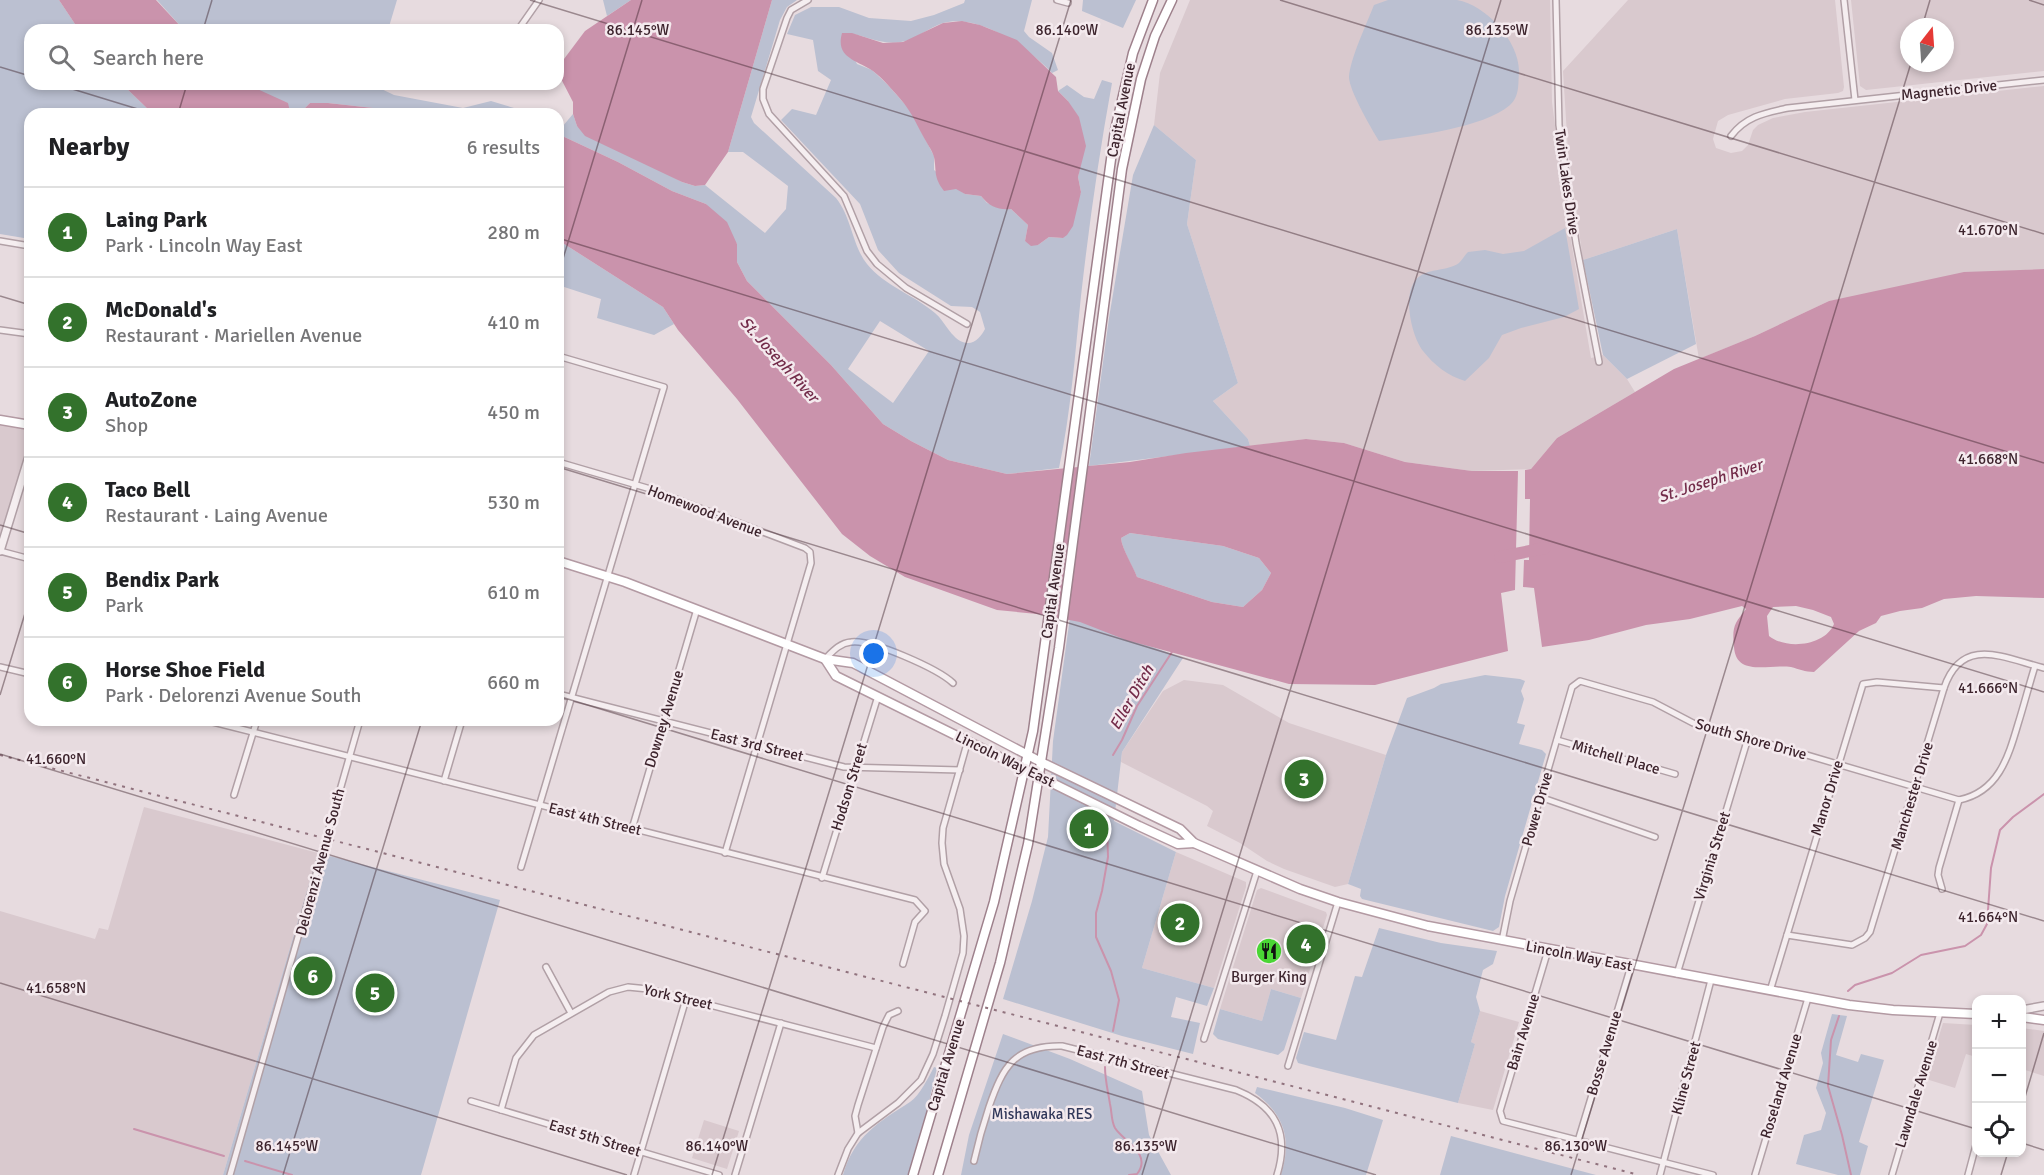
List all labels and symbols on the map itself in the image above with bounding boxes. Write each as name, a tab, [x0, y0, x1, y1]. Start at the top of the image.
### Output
north arrow	[1900, 18, 1954, 72]
text: 86.145°W	[607, 21, 670, 39]
text: 86.140°W	[1036, 21, 1099, 39]
text: 86.135°W	[1466, 21, 1529, 39]
street label: Capital Avenue	[1103, 61, 1139, 159]
street label: Magnetic Drive	[1900, 76, 1998, 104]
street label: Twin Lakes Drive	[1551, 128, 1583, 236]
text: 41.670°N	[1958, 221, 2018, 239]
water label: St. Joseph River	[736, 313, 824, 408]
text: 41.668°N	[1958, 450, 2018, 468]
water label: St. Joseph River	[1656, 454, 1767, 507]
street label: Homewood Avenue	[645, 481, 765, 541]
street label: Capital Avenue	[1037, 542, 1069, 640]
your location	[859, 639, 888, 668]
water label: Eller Ditch	[1105, 660, 1159, 734]
street label: Downey Avenue	[641, 668, 687, 770]
text: 41.666°N	[1958, 679, 2018, 697]
street label: South Shore Drive	[1693, 715, 1809, 763]
street label: East 3rd Street	[709, 725, 805, 765]
street label: Lincoln Way East	[952, 727, 1058, 791]
street label: Mitchell Place	[1570, 736, 1662, 778]
street label: Manchester Drive	[1887, 740, 1937, 852]
street label: Hodson Street	[827, 741, 871, 833]
text: 41.660°N	[26, 750, 86, 768]
pin: 3	[1284, 756, 1324, 802]
street label: Manor Drive	[1807, 758, 1847, 838]
street label: Power Drive	[1518, 770, 1556, 848]
street label: Delorenzi Avenue South	[292, 786, 348, 938]
street label: East 4th Street	[547, 799, 643, 839]
pin: 1	[1070, 806, 1108, 852]
street label: Virginia Street	[1690, 809, 1734, 903]
pin: 2	[1160, 900, 1200, 946]
text: 41.664°N	[1958, 908, 2018, 926]
pin: 4	[1286, 922, 1326, 966]
restaurant icon: Burger King	[1254, 936, 1284, 966]
street label: Lincoln Way East	[1524, 937, 1634, 975]
pin: 6	[294, 954, 332, 998]
place label: Burger King	[1231, 968, 1307, 986]
pin: 5	[356, 970, 394, 1016]
text: 41.658°N	[26, 979, 86, 997]
street label: York Street	[642, 980, 714, 1014]
street label: Bain Avenue	[1503, 992, 1543, 1072]
street label: Bosse Avenue	[1583, 1008, 1625, 1098]
street label: Capital Avenue	[923, 1016, 969, 1114]
street label: Roseland Avenue	[1756, 1031, 1806, 1141]
street label: Lawndale Avenue	[1891, 1038, 1941, 1150]
street label: Kline Street	[1668, 1039, 1704, 1117]
street label: East 7th Street	[1075, 1041, 1171, 1083]
park label: Mishawaka RES	[992, 1105, 1092, 1123]
street label: East 5th Street	[547, 1116, 643, 1160]
text: 86.145°W	[256, 1137, 319, 1155]
text: 86.140°W	[686, 1137, 749, 1155]
text: 86.135°W	[1115, 1137, 1178, 1155]
text: 86.130°W	[1545, 1137, 1608, 1155]

